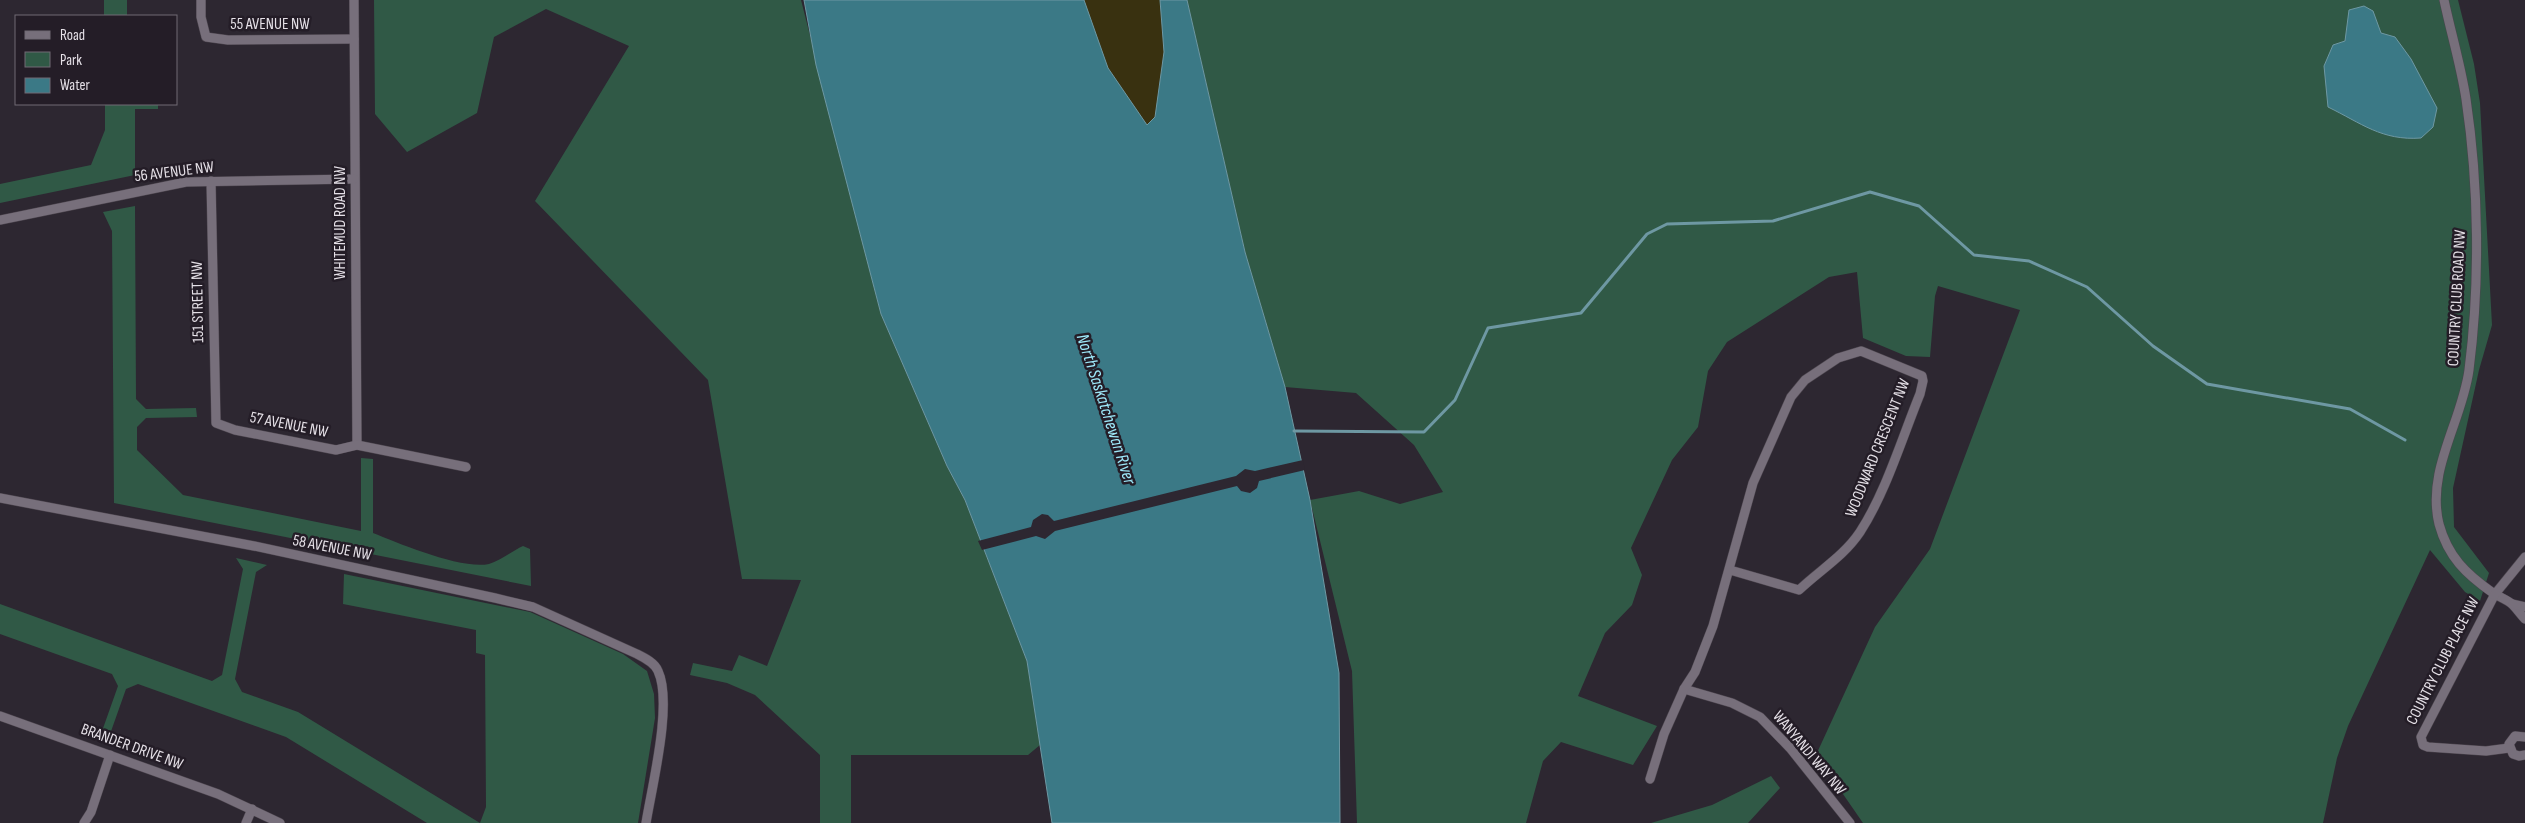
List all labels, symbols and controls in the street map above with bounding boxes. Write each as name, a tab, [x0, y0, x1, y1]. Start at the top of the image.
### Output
legend	[15, 15, 178, 105]
street label: 55 AVENUE NW	[230, 15, 310, 34]
text: Road	[60, 26, 85, 45]
text: Park	[60, 51, 82, 70]
text: Water	[60, 76, 91, 95]
street label: 56 AVENUE NW	[133, 158, 215, 186]
street label: WHITEMUD ROAD NW	[331, 166, 350, 280]
street label: COUNTRY CLUB ROAD NW	[2444, 229, 2470, 367]
street label: 151 STREET NW	[188, 260, 208, 343]
water label: North Saskatchewan River	[1072, 331, 1140, 488]
street label: WOODWARD CRESCENT NW	[1842, 376, 1915, 520]
street label: 57 AVENUE NW	[248, 408, 330, 442]
street label: 58 AVENUE NW	[291, 531, 374, 565]
street label: COUNTRY CLUB PLACE NW	[2403, 594, 2484, 728]
street label: WANYANDI WAY NW	[1768, 707, 1850, 799]
street label: BRANDER DRIVE NW	[78, 720, 186, 774]

